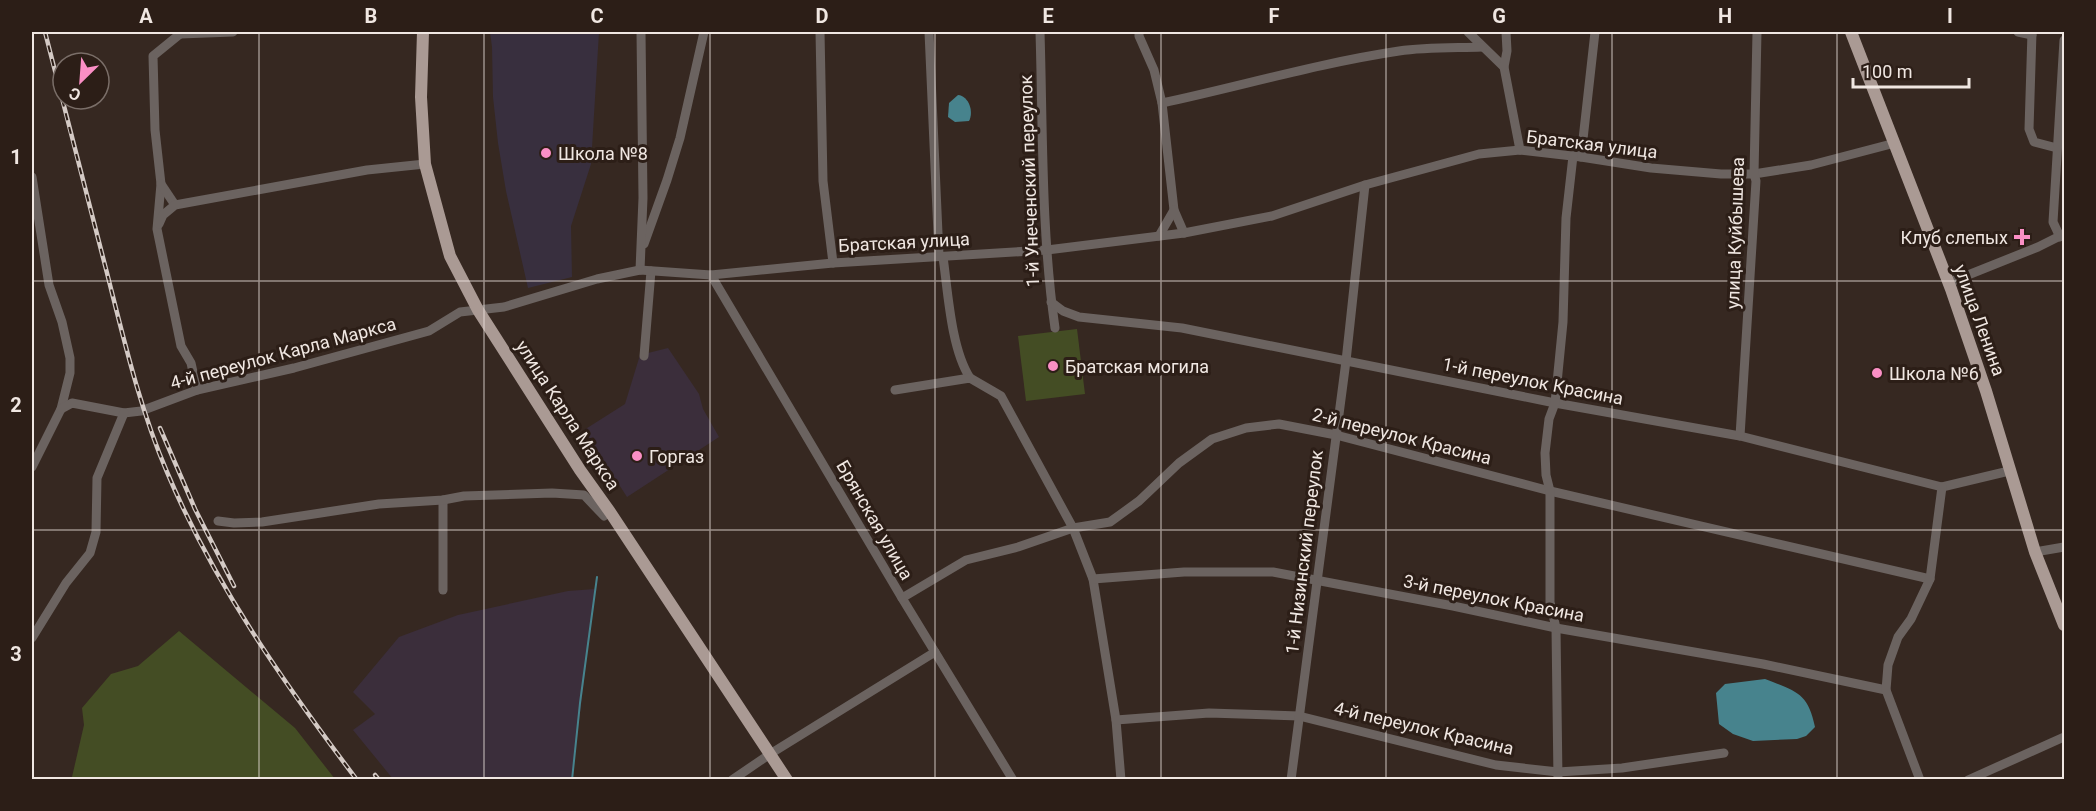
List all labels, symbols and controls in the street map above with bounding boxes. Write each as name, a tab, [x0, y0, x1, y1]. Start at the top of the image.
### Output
text: A	[139, 4, 153, 28]
text: B	[365, 4, 377, 28]
text: C	[590, 4, 604, 28]
text: D	[816, 4, 829, 28]
text: E	[1042, 4, 1054, 28]
text: F	[1269, 4, 1280, 28]
text: G	[1492, 4, 1506, 28]
text: H	[1718, 4, 1732, 28]
text: I	[1947, 4, 1953, 28]
north arrow	[51, 51, 111, 111]
scale bar	[1853, 51, 1968, 89]
text: 100 m	[1862, 61, 1913, 82]
street label: 1-й Унеченский переулок	[1015, 74, 1043, 288]
text: С	[66, 83, 84, 105]
street label: Братская улица	[1525, 126, 1659, 162]
place label: Школа №8	[558, 143, 648, 164]
text: 1	[10, 145, 22, 169]
marker: Школа №8	[539, 146, 553, 160]
street label: улица Куйбышева	[1722, 157, 1748, 309]
place label: Клуб слепых	[1900, 227, 2008, 248]
street label: Братская улица	[838, 228, 970, 256]
marker: Клуб слепых	[2013, 228, 2031, 246]
street label: улица Ленина	[1950, 261, 2010, 379]
street label: 4-й переулок Карла Маркса	[168, 313, 398, 393]
street label: улица Карла Маркса	[512, 336, 624, 494]
street label: 1-й переулок Красина	[1441, 353, 1625, 409]
place label: Братская могила	[1065, 356, 1209, 377]
marker: Братская могила	[1046, 359, 1060, 373]
place label: Школа №6	[1889, 363, 1979, 384]
marker: Школа №6	[1870, 366, 1884, 380]
text: 2	[10, 393, 22, 417]
street label: 2-й переулок Красина	[1310, 404, 1494, 468]
place label: Горгаз	[649, 446, 704, 467]
street label: 1-й Низинский переулок	[1281, 448, 1327, 655]
marker: Горгаз	[630, 449, 644, 463]
street label: Брянская улица	[832, 457, 918, 583]
street label: 3-й переулок Красина	[1402, 570, 1586, 626]
text: 3	[10, 642, 22, 666]
street label: 4-й переулок Красина	[1332, 697, 1516, 759]

